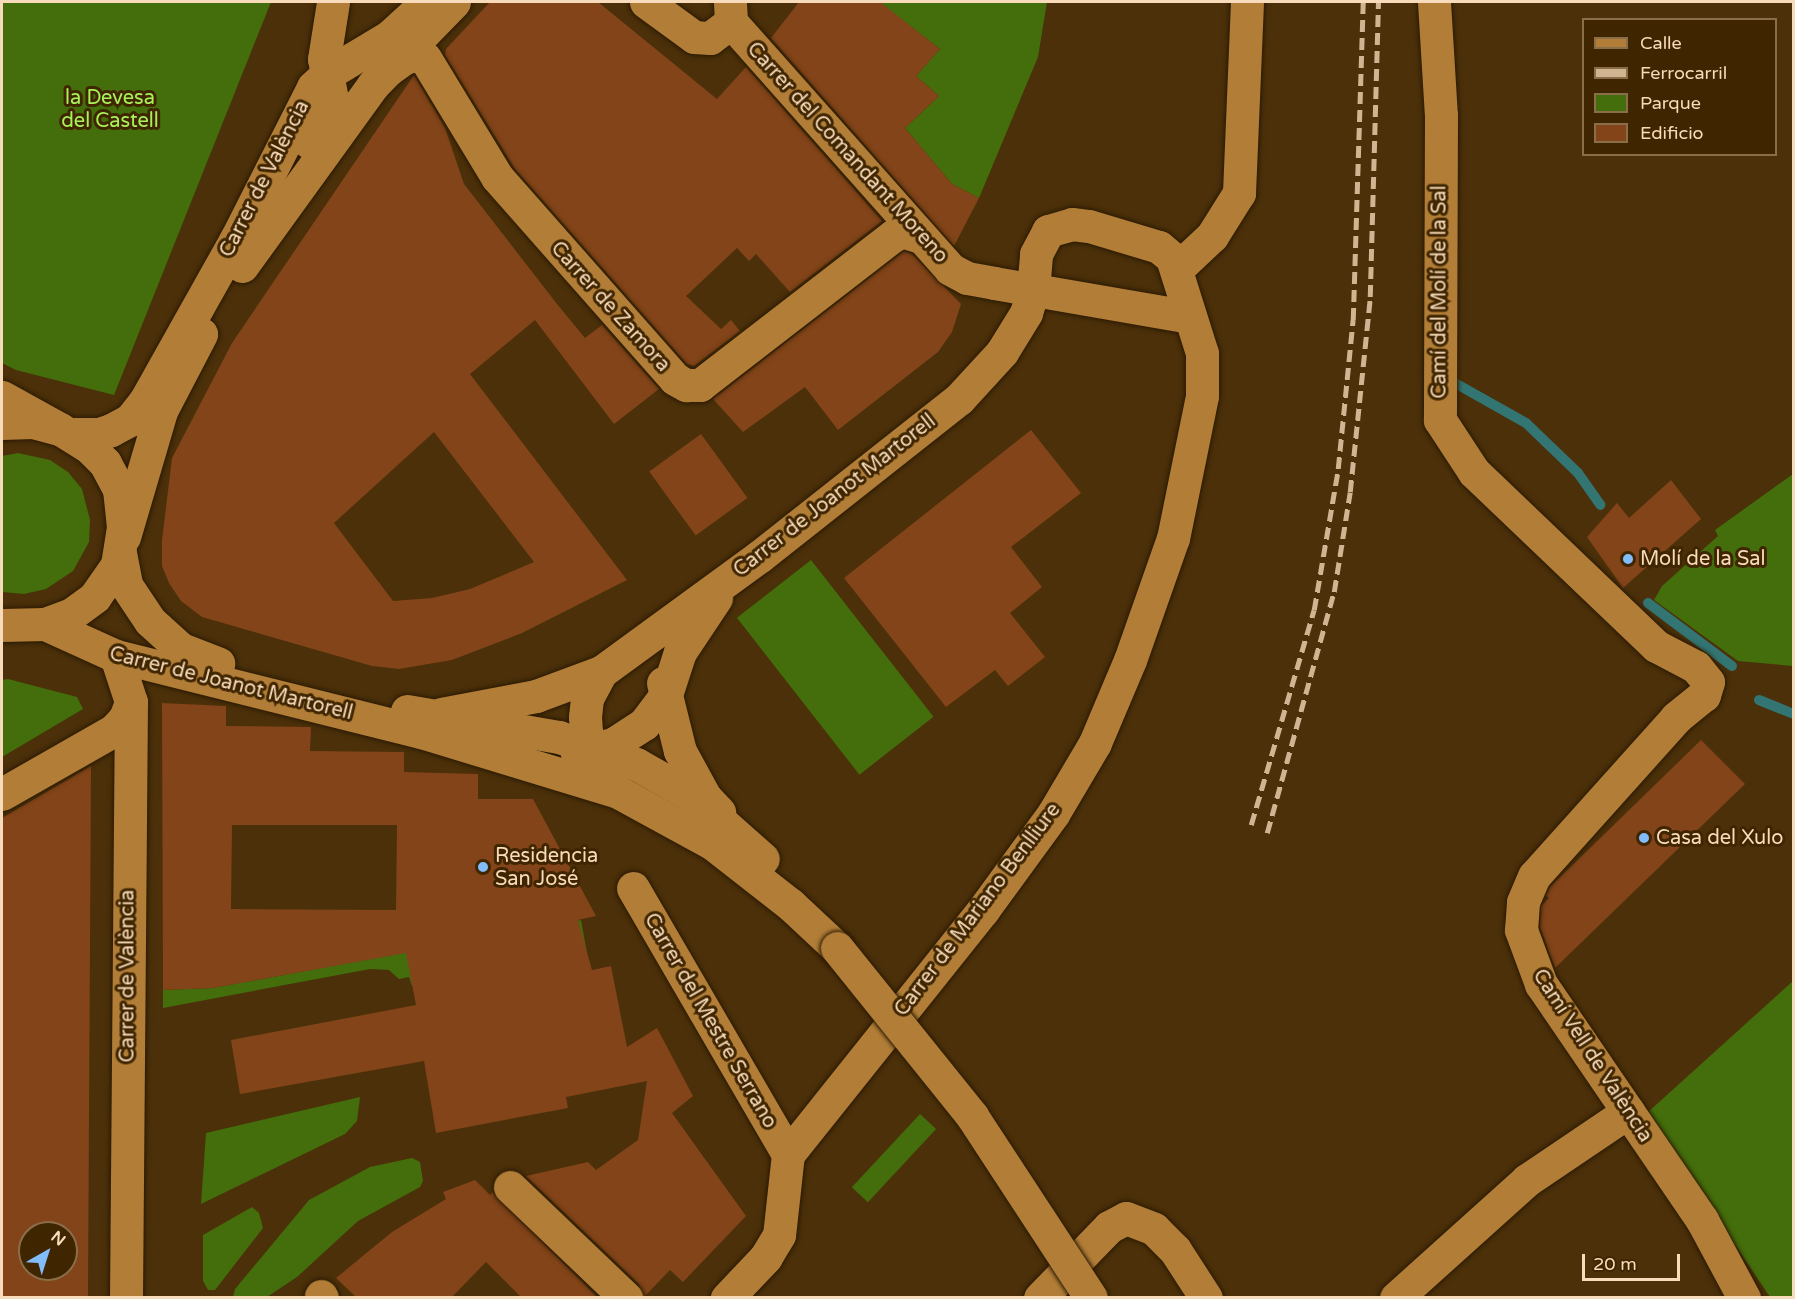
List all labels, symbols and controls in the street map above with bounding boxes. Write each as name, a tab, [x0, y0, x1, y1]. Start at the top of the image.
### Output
legend	[1582, 18, 1777, 156]
text: Calle	[1640, 32, 1682, 54]
street label: Carrer del Comandant Moreno	[741, 38, 953, 268]
text: Ferrocarril	[1640, 62, 1727, 84]
park label: la Devesa del Castell	[61, 87, 159, 134]
text: Parque	[1640, 92, 1701, 114]
street label: Carrer de València	[215, 97, 315, 261]
text: Edificio	[1640, 122, 1704, 144]
street label: Camí del Molí de la Sal	[1428, 185, 1452, 399]
street label: Carrer de Zamora	[545, 237, 675, 377]
street label: Carrer de Joanot Martorell	[729, 410, 941, 582]
place label: Molí de la Sal	[1640, 547, 1765, 571]
marker: Molí de la Sal	[1621, 552, 1635, 566]
street label: Carrer de Joanot Martorell	[107, 642, 355, 726]
street label: Carrer de Mariano Benlliure	[890, 799, 1066, 1021]
place label: Casa del Xulo	[1656, 826, 1783, 850]
marker: Casa del Xulo	[1637, 831, 1651, 845]
place label: Residencia San José	[495, 844, 598, 891]
marker: Residencia San José	[476, 860, 490, 874]
street label: Carrer de València	[116, 890, 140, 1062]
street label: Carrer del Mestre Serrano	[639, 909, 781, 1133]
street label: Camí Vell de València	[1527, 965, 1657, 1147]
north arrow	[18, 1221, 78, 1281]
text: N	[47, 1227, 69, 1250]
scale bar	[1585, 1242, 1682, 1280]
text: 20 m	[1593, 1253, 1637, 1275]

